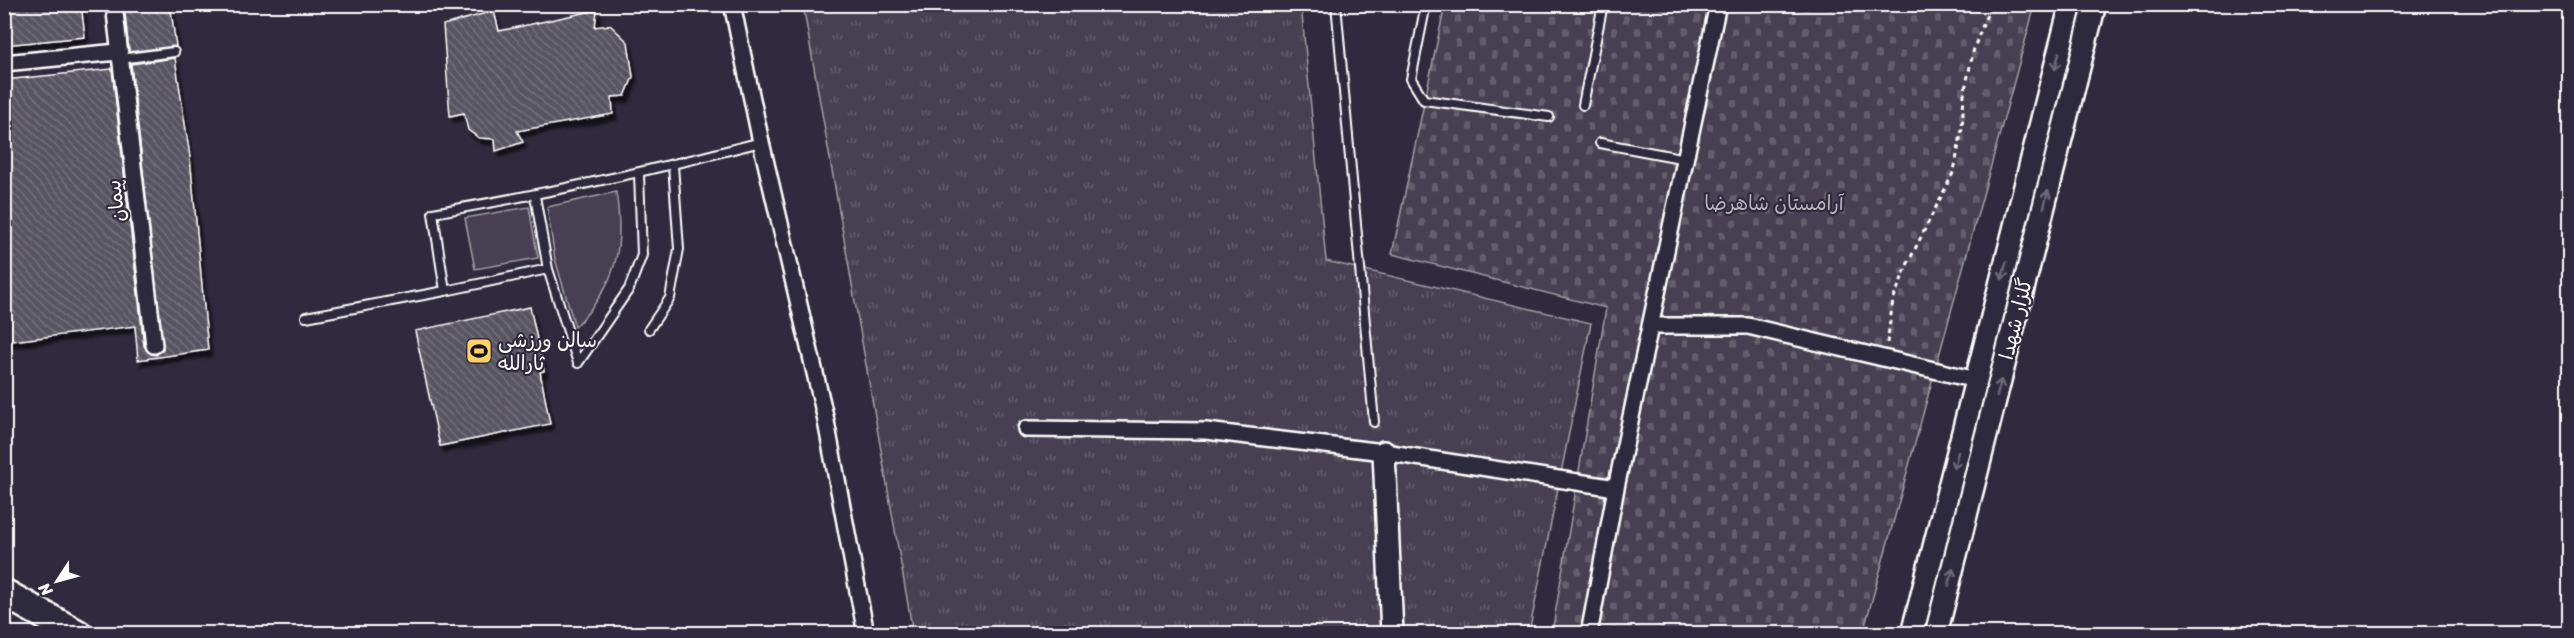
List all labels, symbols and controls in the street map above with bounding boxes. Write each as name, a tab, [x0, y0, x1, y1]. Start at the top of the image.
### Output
one-way arrow	[2051, 52, 2063, 71]
street label: پیمان	[96, 178, 136, 224]
park label: آرامستان شاهرضا	[1704, 186, 1845, 221]
one-way arrow	[2041, 190, 2053, 209]
one-way arrow	[1998, 261, 2010, 280]
street label: گلزار شهدا	[1989, 274, 2043, 364]
place label: سالن ورزشی ثارالله	[498, 323, 597, 381]
sports icon: سالن ورزشی ثارالله	[464, 336, 494, 366]
one-way arrow	[1993, 379, 2005, 398]
one-way arrow	[1949, 450, 1961, 469]
north arrow	[27, 551, 87, 611]
one-way arrow	[1946, 568, 1957, 587]
text: N	[30, 576, 61, 603]

